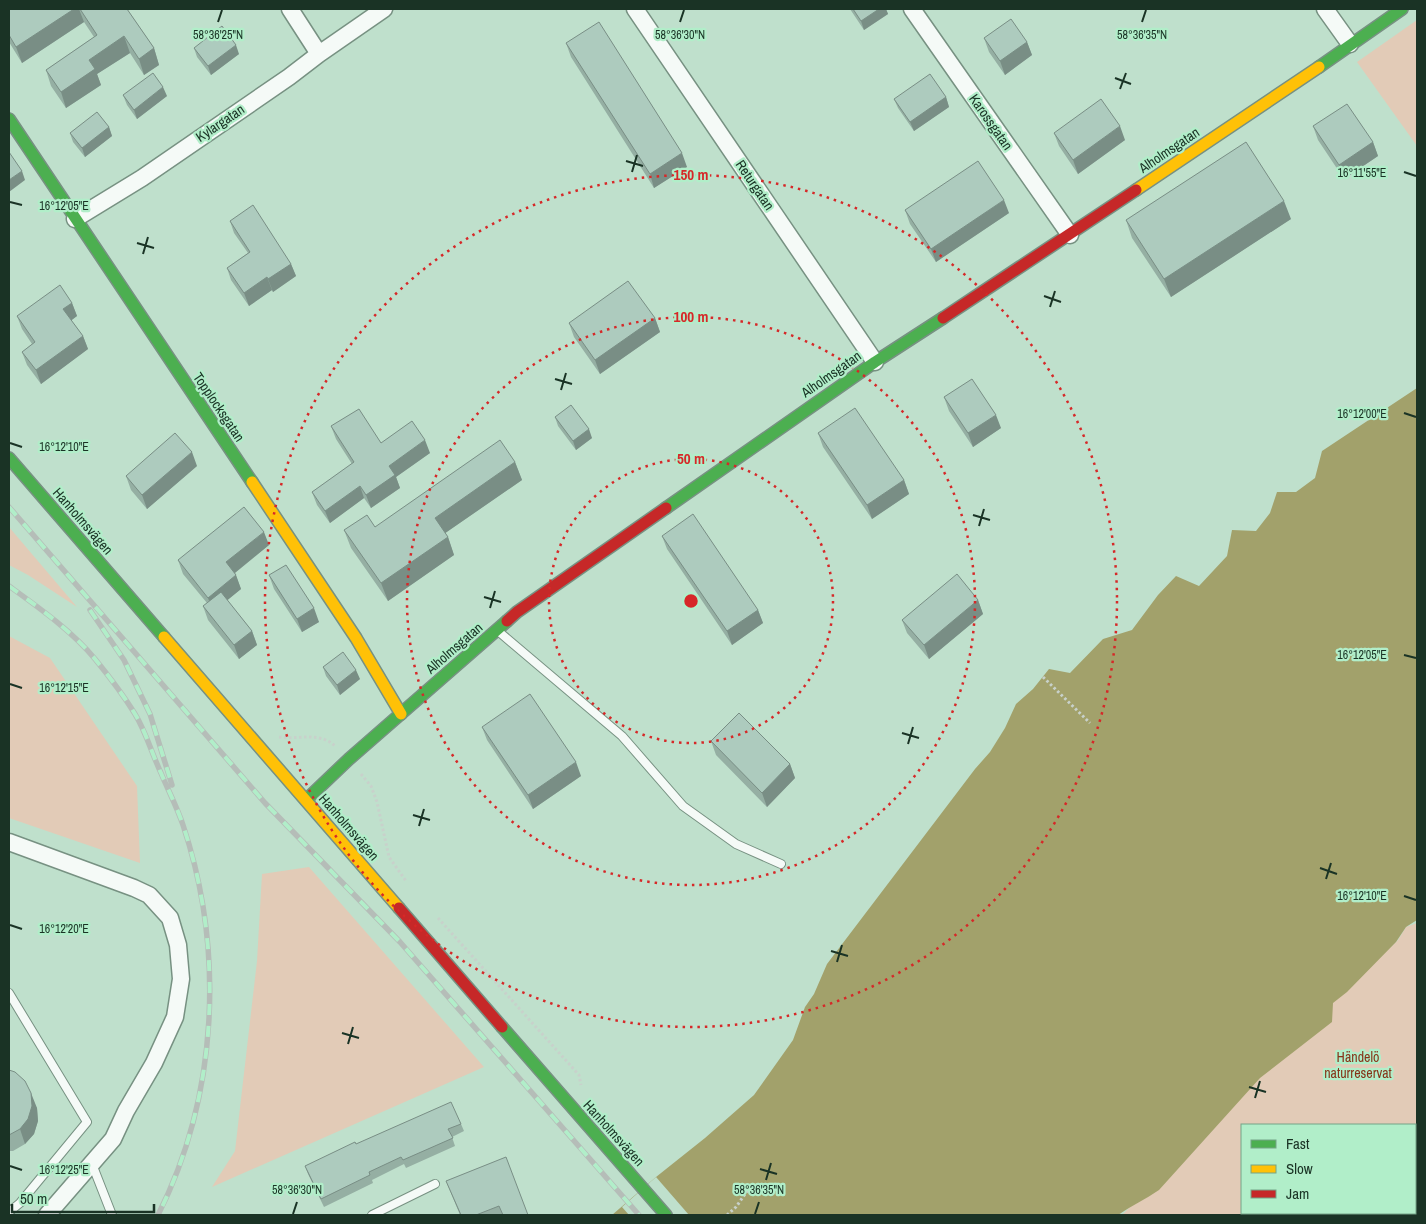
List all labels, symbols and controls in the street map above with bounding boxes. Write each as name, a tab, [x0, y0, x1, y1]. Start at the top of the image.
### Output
text: 58°36'25"N	[193, 27, 243, 43]
text: 58°36'30"N	[655, 27, 705, 43]
text: 58°36'35"N	[1117, 27, 1167, 43]
street label: Karossgatan	[965, 90, 1017, 154]
street label: Kylargatan	[192, 100, 248, 146]
street label: Alholmsgatan	[1134, 123, 1203, 177]
street label: Returgatan	[732, 156, 778, 214]
text: 150 m	[674, 164, 708, 185]
text: 16°11'55"E	[1338, 165, 1386, 181]
text: 16°12'05"E	[39, 198, 89, 214]
text: 100 m	[674, 306, 708, 327]
street label: Alholmsgatan	[797, 347, 865, 402]
street label: Topplocksgatan	[189, 369, 249, 445]
text: 16°12'00"E	[1337, 406, 1387, 422]
text: 16°12'10"E	[39, 439, 89, 455]
text: 50 m	[677, 448, 705, 469]
street label: Hanholmsvägen	[49, 484, 117, 558]
centre of rings	[682, 592, 700, 610]
street label: Alholmsgatan	[421, 618, 486, 678]
text: 16°12'05"E	[1337, 647, 1387, 663]
text: 16°12'15"E	[39, 680, 89, 696]
street label: Hanholmsvägen	[315, 790, 383, 864]
text: 16°12'10"E	[1337, 888, 1387, 904]
text: 16°12'20"E	[39, 921, 89, 937]
park label: Händelö naturreservat	[1324, 1048, 1392, 1082]
street label: Hanholmsvägen	[580, 1096, 648, 1170]
legend	[1241, 1124, 1416, 1214]
text: Fast	[1286, 1133, 1310, 1154]
text: Slow	[1286, 1158, 1313, 1179]
text: 16°12'25"E	[39, 1162, 89, 1178]
scale bar	[12, 1182, 155, 1214]
text: 58°36'30"N	[272, 1182, 322, 1198]
text: 58°36'35"N	[734, 1182, 784, 1198]
text: Jam	[1286, 1183, 1309, 1204]
text: 50 m	[20, 1188, 47, 1209]

